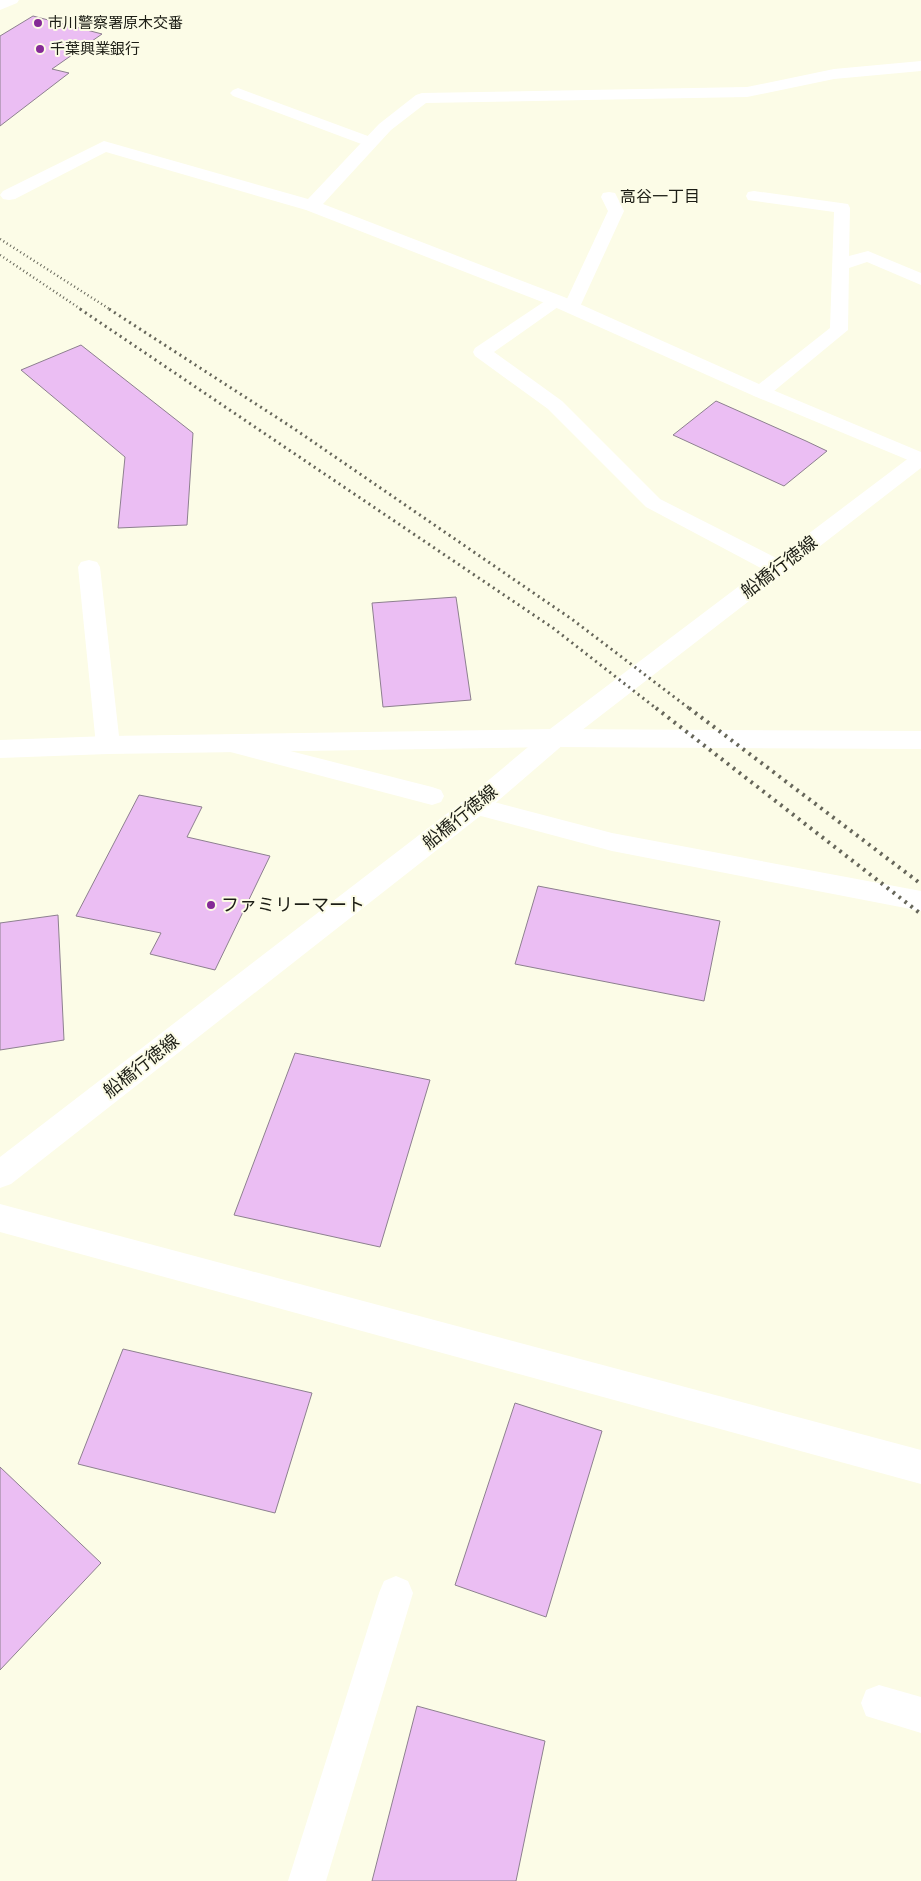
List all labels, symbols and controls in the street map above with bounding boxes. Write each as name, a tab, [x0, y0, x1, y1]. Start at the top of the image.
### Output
place label: 市川警察署原木交番	[48, 13, 183, 32]
marker: 市川警察署原木交番	[32, 17, 44, 29]
place label: 千葉興業銀行	[50, 39, 140, 58]
marker: 千葉興業銀行	[34, 43, 46, 55]
district label: 高谷一丁目	[620, 186, 700, 206]
street label: 船橋行徳線	[736, 530, 822, 603]
street label: 船橋行徳線	[417, 779, 502, 854]
place label: ファミリーマート	[221, 893, 365, 916]
marker: ファミリーマート	[205, 899, 217, 911]
street label: 船橋行徳線	[98, 1029, 183, 1102]

